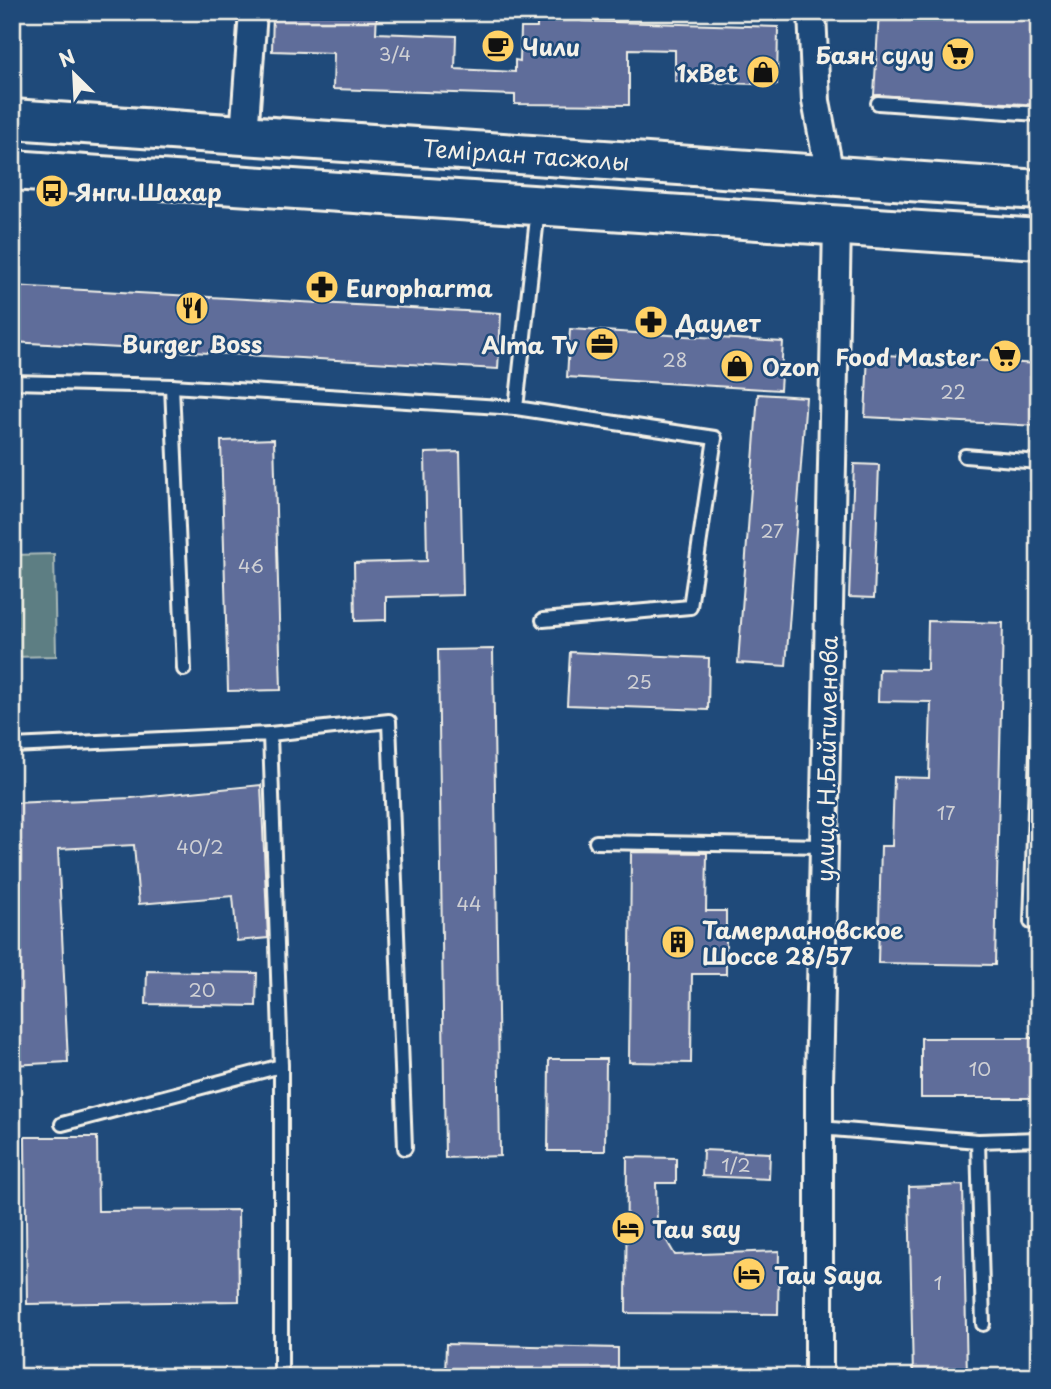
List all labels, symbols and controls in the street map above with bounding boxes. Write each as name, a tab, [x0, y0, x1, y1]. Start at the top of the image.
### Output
cafe icon: Чили	[479, 27, 517, 65]
place label: Чили	[522, 29, 580, 64]
supermarket icon: Баян сулу	[939, 35, 977, 73]
place label: Баян сулу	[816, 37, 934, 72]
north arrow	[38, 38, 108, 108]
house number: 3/4	[379, 39, 411, 67]
text: N	[54, 42, 79, 73]
shop icon: 1xBet	[744, 53, 782, 91]
place label: 1xBet	[676, 55, 738, 90]
street label: Темірлан тасжолы	[421, 129, 631, 179]
bus stop icon: Янги Шахар	[33, 172, 71, 210]
place label: Янги Шахар	[75, 174, 222, 209]
pharmacy icon: Europharma	[303, 268, 341, 306]
place label: Europharma	[346, 270, 493, 305]
restaurant icon: Burger Boss	[173, 289, 211, 327]
pharmacy icon: Даулет	[632, 303, 670, 341]
place label: Даулет	[675, 305, 762, 340]
office icon: Alma Tv	[583, 325, 621, 363]
place label: Burger Boss	[122, 326, 262, 361]
place label: Alma Tv	[481, 327, 578, 362]
supermarket icon: Food Master	[986, 337, 1024, 375]
place label: Food Master	[835, 339, 981, 374]
house number: 28	[662, 345, 688, 373]
shop icon: Ozon	[718, 347, 756, 385]
place label: Ozon	[762, 349, 820, 384]
house number: 22	[940, 377, 966, 405]
house number: 27	[760, 516, 784, 544]
house number: 46	[238, 551, 264, 579]
street label: улица Н.Байтиленова	[806, 635, 846, 882]
house number: 25	[626, 667, 652, 695]
house number: 17	[937, 798, 955, 826]
house number: 40/2	[176, 832, 224, 860]
house number: 44	[456, 889, 482, 917]
place label: Тамерлановское Шоссе 28/57	[702, 912, 903, 973]
building icon: Тамерлановское Шоссе 28/57	[659, 923, 697, 961]
house number: 20	[188, 975, 216, 1003]
house number: 10	[969, 1054, 991, 1082]
house number: 1/2	[721, 1150, 751, 1178]
hotel icon: Tau say	[609, 1209, 647, 1247]
place label: Tau say	[652, 1211, 741, 1246]
hotel icon: Tau Saya	[730, 1255, 768, 1293]
place label: Tau Saya	[774, 1257, 882, 1292]
house number: 1	[934, 1268, 942, 1296]

